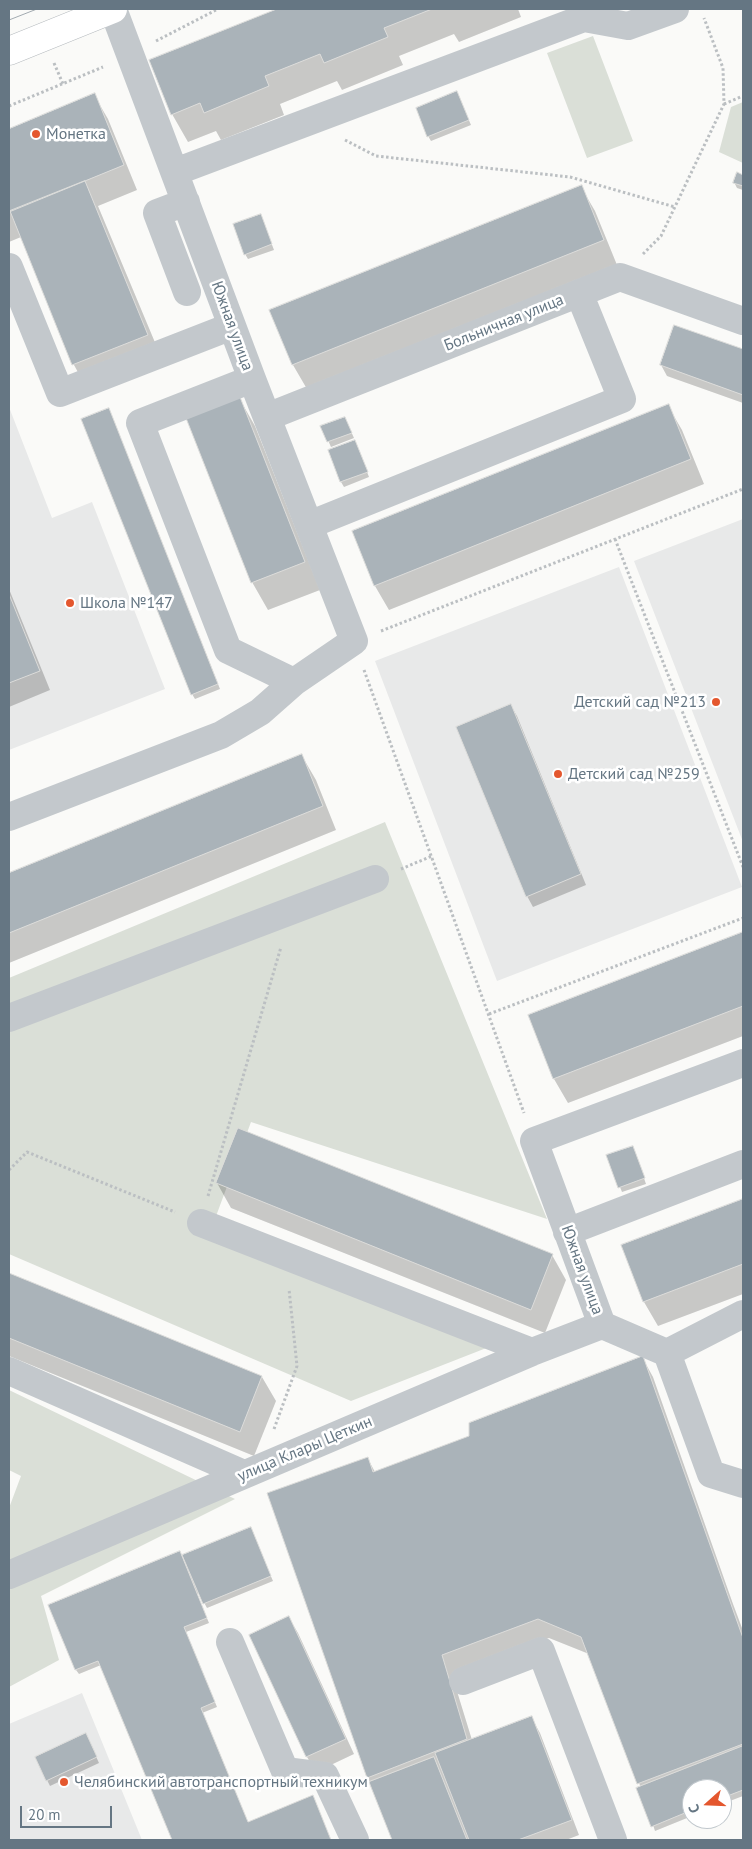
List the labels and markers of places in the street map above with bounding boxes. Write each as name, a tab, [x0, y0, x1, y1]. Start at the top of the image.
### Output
place label: Монетка	[46, 124, 106, 144]
marker: Монетка	[30, 128, 42, 140]
place label: Школа №147	[80, 593, 173, 613]
marker: Школа №147	[64, 597, 76, 609]
place label: Детский сад №213	[574, 692, 706, 712]
marker: Детский сад №213	[710, 696, 722, 708]
place label: Детский сад №259	[568, 764, 700, 784]
marker: Детский сад №259	[552, 768, 564, 780]
place label: Челябинский автотранспортный техникум	[74, 1772, 368, 1792]
marker: Челябинский автотранспортный техникум	[58, 1776, 70, 1788]

